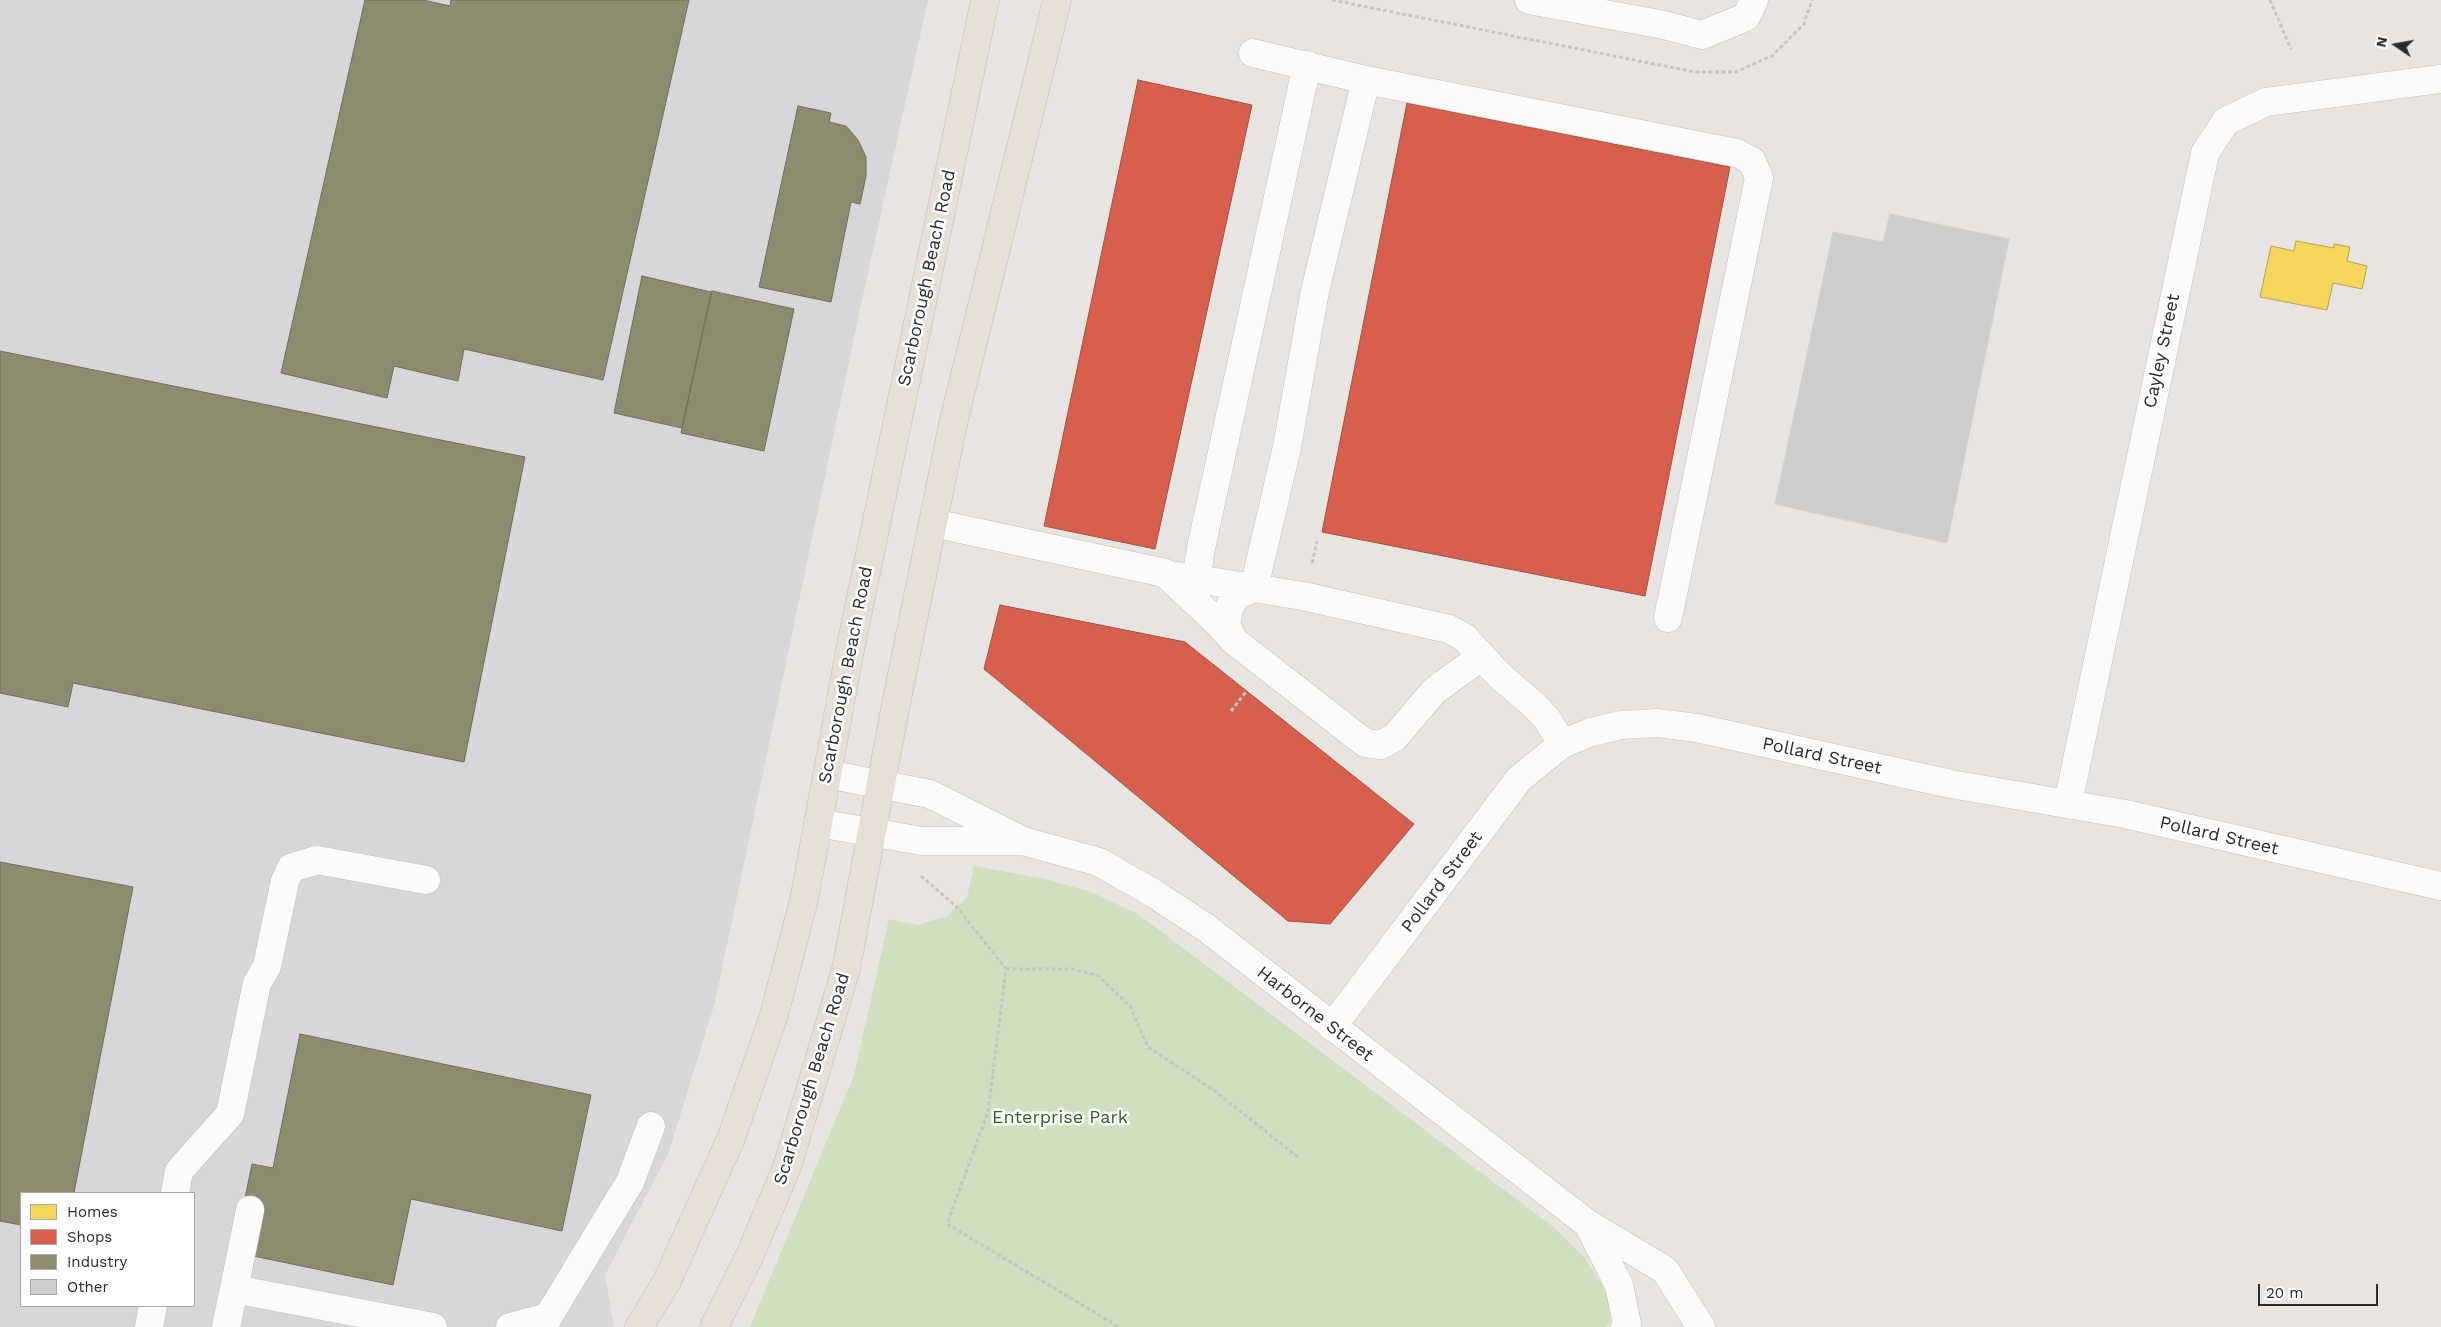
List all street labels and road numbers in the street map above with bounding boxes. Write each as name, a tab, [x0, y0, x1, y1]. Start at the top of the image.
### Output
street label: Scarborough Beach Road	[893, 168, 961, 388]
street label: Cayley Street	[2139, 292, 2185, 410]
street label: Scarborough Beach Road	[814, 565, 878, 785]
street label: Pollard Street	[1760, 733, 1884, 779]
street label: Pollard Street	[2157, 812, 2281, 860]
street label: Pollard Street	[1397, 827, 1487, 937]
street label: Harborne Street	[1252, 962, 1378, 1066]
street label: Scarborough Beach Road	[769, 970, 855, 1188]

